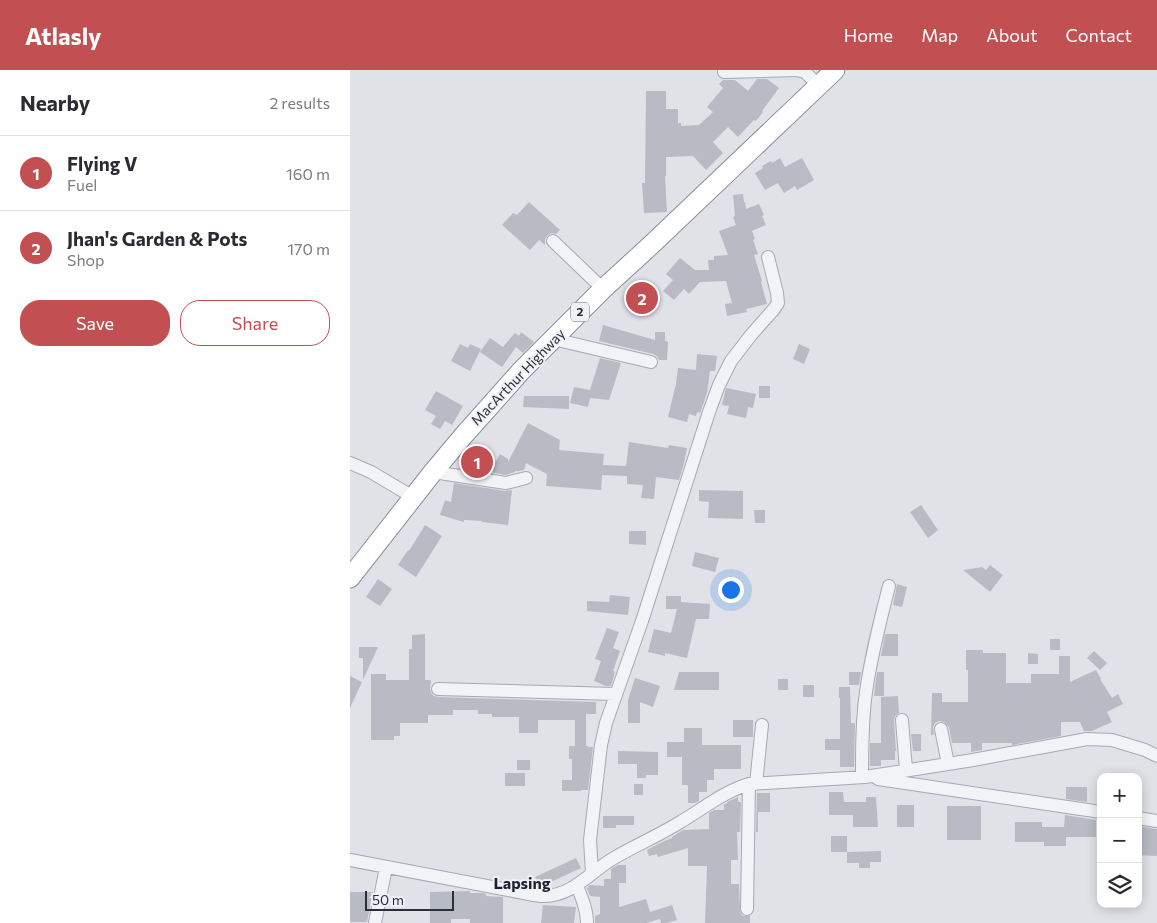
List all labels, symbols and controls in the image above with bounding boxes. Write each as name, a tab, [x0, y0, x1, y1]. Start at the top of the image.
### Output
text: Atlasly	[25, 21, 102, 50]
text: Home	[844, 24, 893, 46]
text: Map	[921, 24, 958, 46]
text: About	[986, 24, 1038, 46]
text: Contact	[1066, 24, 1132, 46]
text: Nearby	[20, 90, 90, 115]
text: 2 results	[269, 93, 330, 112]
text: Flying V	[67, 152, 137, 175]
text: 1	[32, 164, 40, 183]
text: 160 m	[286, 164, 330, 183]
text: Fuel	[67, 175, 97, 194]
text: Jhan's Garden & Pots	[67, 227, 247, 250]
text: 2	[31, 239, 41, 258]
text: 170 m	[287, 239, 330, 258]
text: Shop	[67, 250, 105, 269]
pin: 2	[626, 279, 658, 317]
button: Save	[20, 300, 170, 346]
button: Share	[180, 300, 330, 346]
road number: 2	[571, 302, 589, 322]
street label: MacArthur Highway	[467, 325, 568, 428]
pin: 1	[461, 443, 493, 481]
your location	[718, 577, 744, 603]
map controls	[1097, 773, 1142, 908]
button: +	[1097, 773, 1142, 818]
button: −	[1097, 818, 1142, 863]
button: layers	[1097, 863, 1142, 908]
district label: Lapsing	[494, 873, 551, 892]
scale bar	[365, 888, 454, 911]
text: 50 m	[372, 891, 404, 908]

